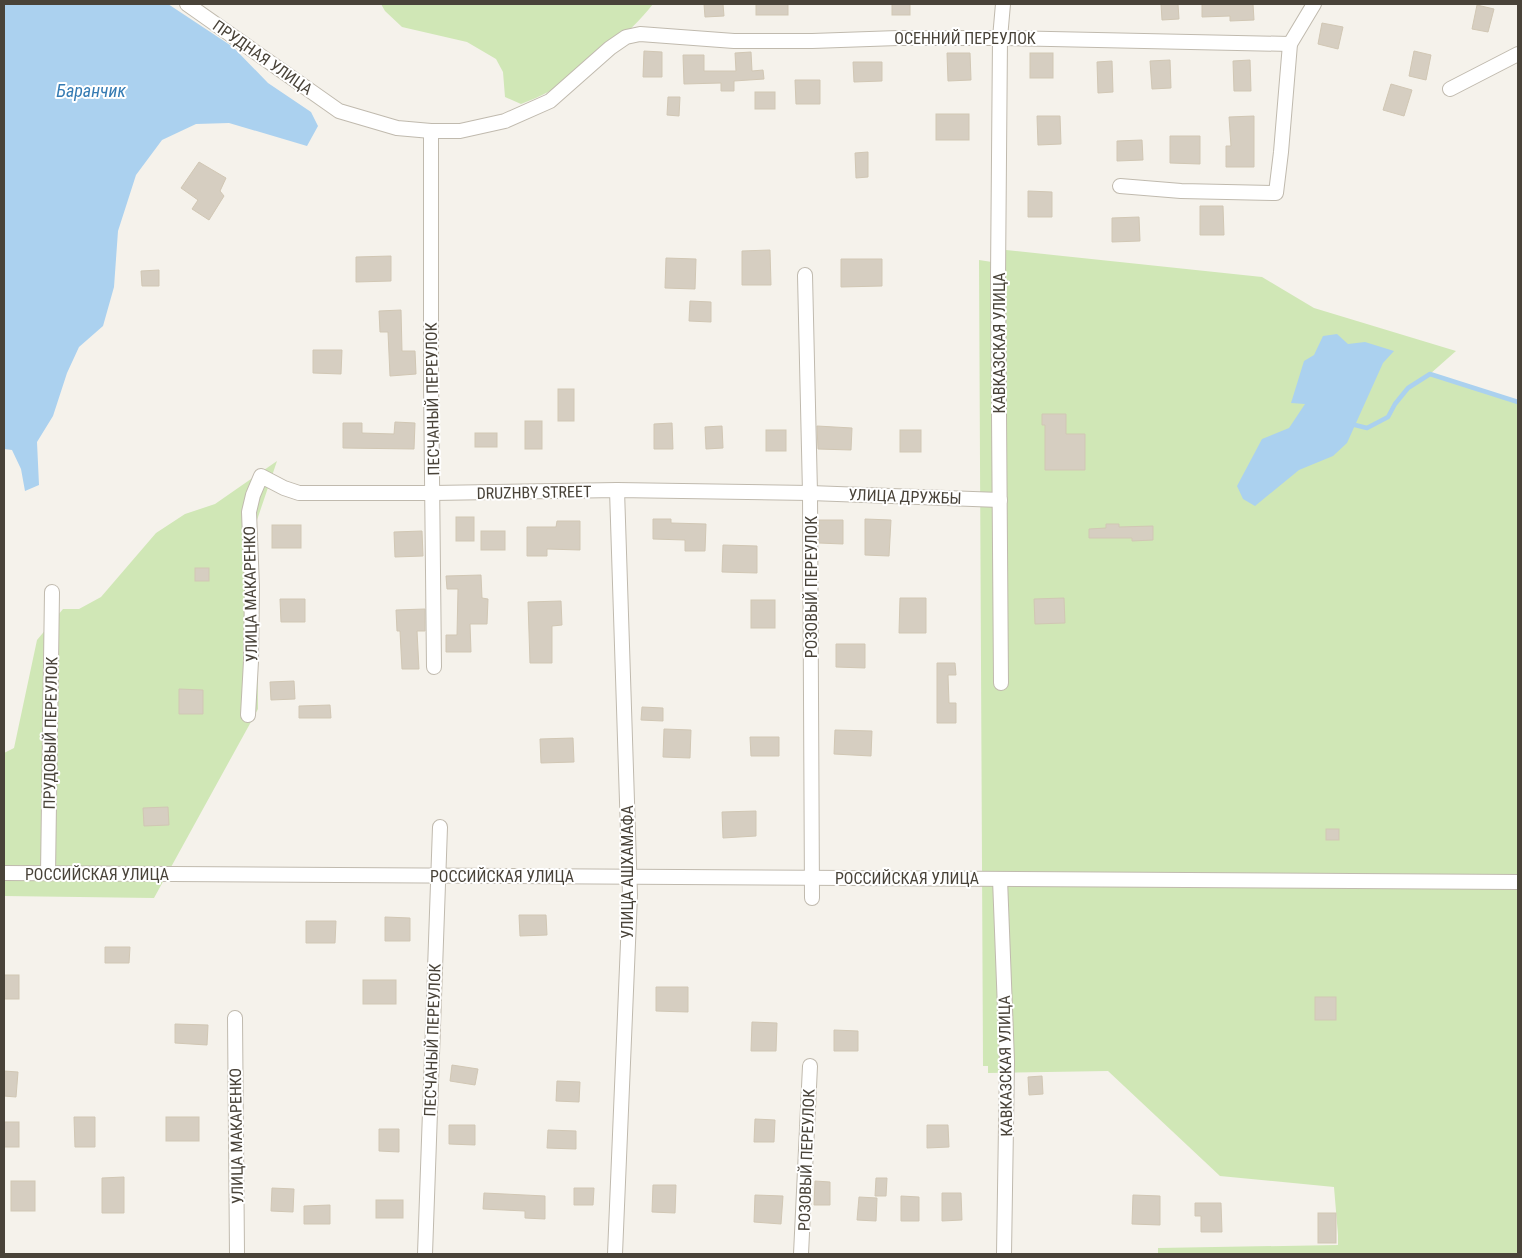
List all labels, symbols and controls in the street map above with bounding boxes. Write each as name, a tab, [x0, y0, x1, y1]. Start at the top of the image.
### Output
street label: ПРУДНАЯ УЛИЦА	[209, 16, 316, 99]
street label: ОСЕННИЙ ПЕРЕУЛОК	[894, 29, 1036, 48]
water label: Баранчик	[56, 80, 126, 101]
street label: КАВКАЗCКАЯ УЛИЦА	[990, 272, 1009, 414]
street label: ПЕСЧАНЫЙ ПЕРЕУЛОК	[422, 322, 443, 476]
street label: DRUZHBY STREET	[476, 482, 592, 503]
street label: УЛИЦА ДРУЖБЫ	[848, 485, 962, 508]
street label: РОЗОВЫЙ ПЕРЕУЛОК	[802, 516, 821, 658]
street label: УЛИЦА МАКАРЕНКО	[240, 526, 261, 662]
street label: ПРУДОВЫЙ ПЕРЕУЛОК	[40, 656, 61, 810]
street label: УЛИЦА АШХАМАФА	[618, 805, 637, 939]
street label: РОССИЙСКАЯ УЛИЦА	[25, 865, 169, 884]
street label: РОССИЙСКАЯ УЛИЦА	[430, 867, 574, 886]
street label: РОССИЙСКАЯ УЛИЦА	[835, 869, 979, 888]
street label: ПЕСЧАНЫЙ ПЕРЕУЛОК	[420, 963, 445, 1117]
street label: КАВКАЗCКАЯ УЛИЦА	[995, 995, 1016, 1137]
street label: УЛИЦА МАКАРЕНКО	[226, 1068, 247, 1204]
street label: РОЗОВЫЙ ПЕРЕУЛОК	[795, 1089, 818, 1231]

